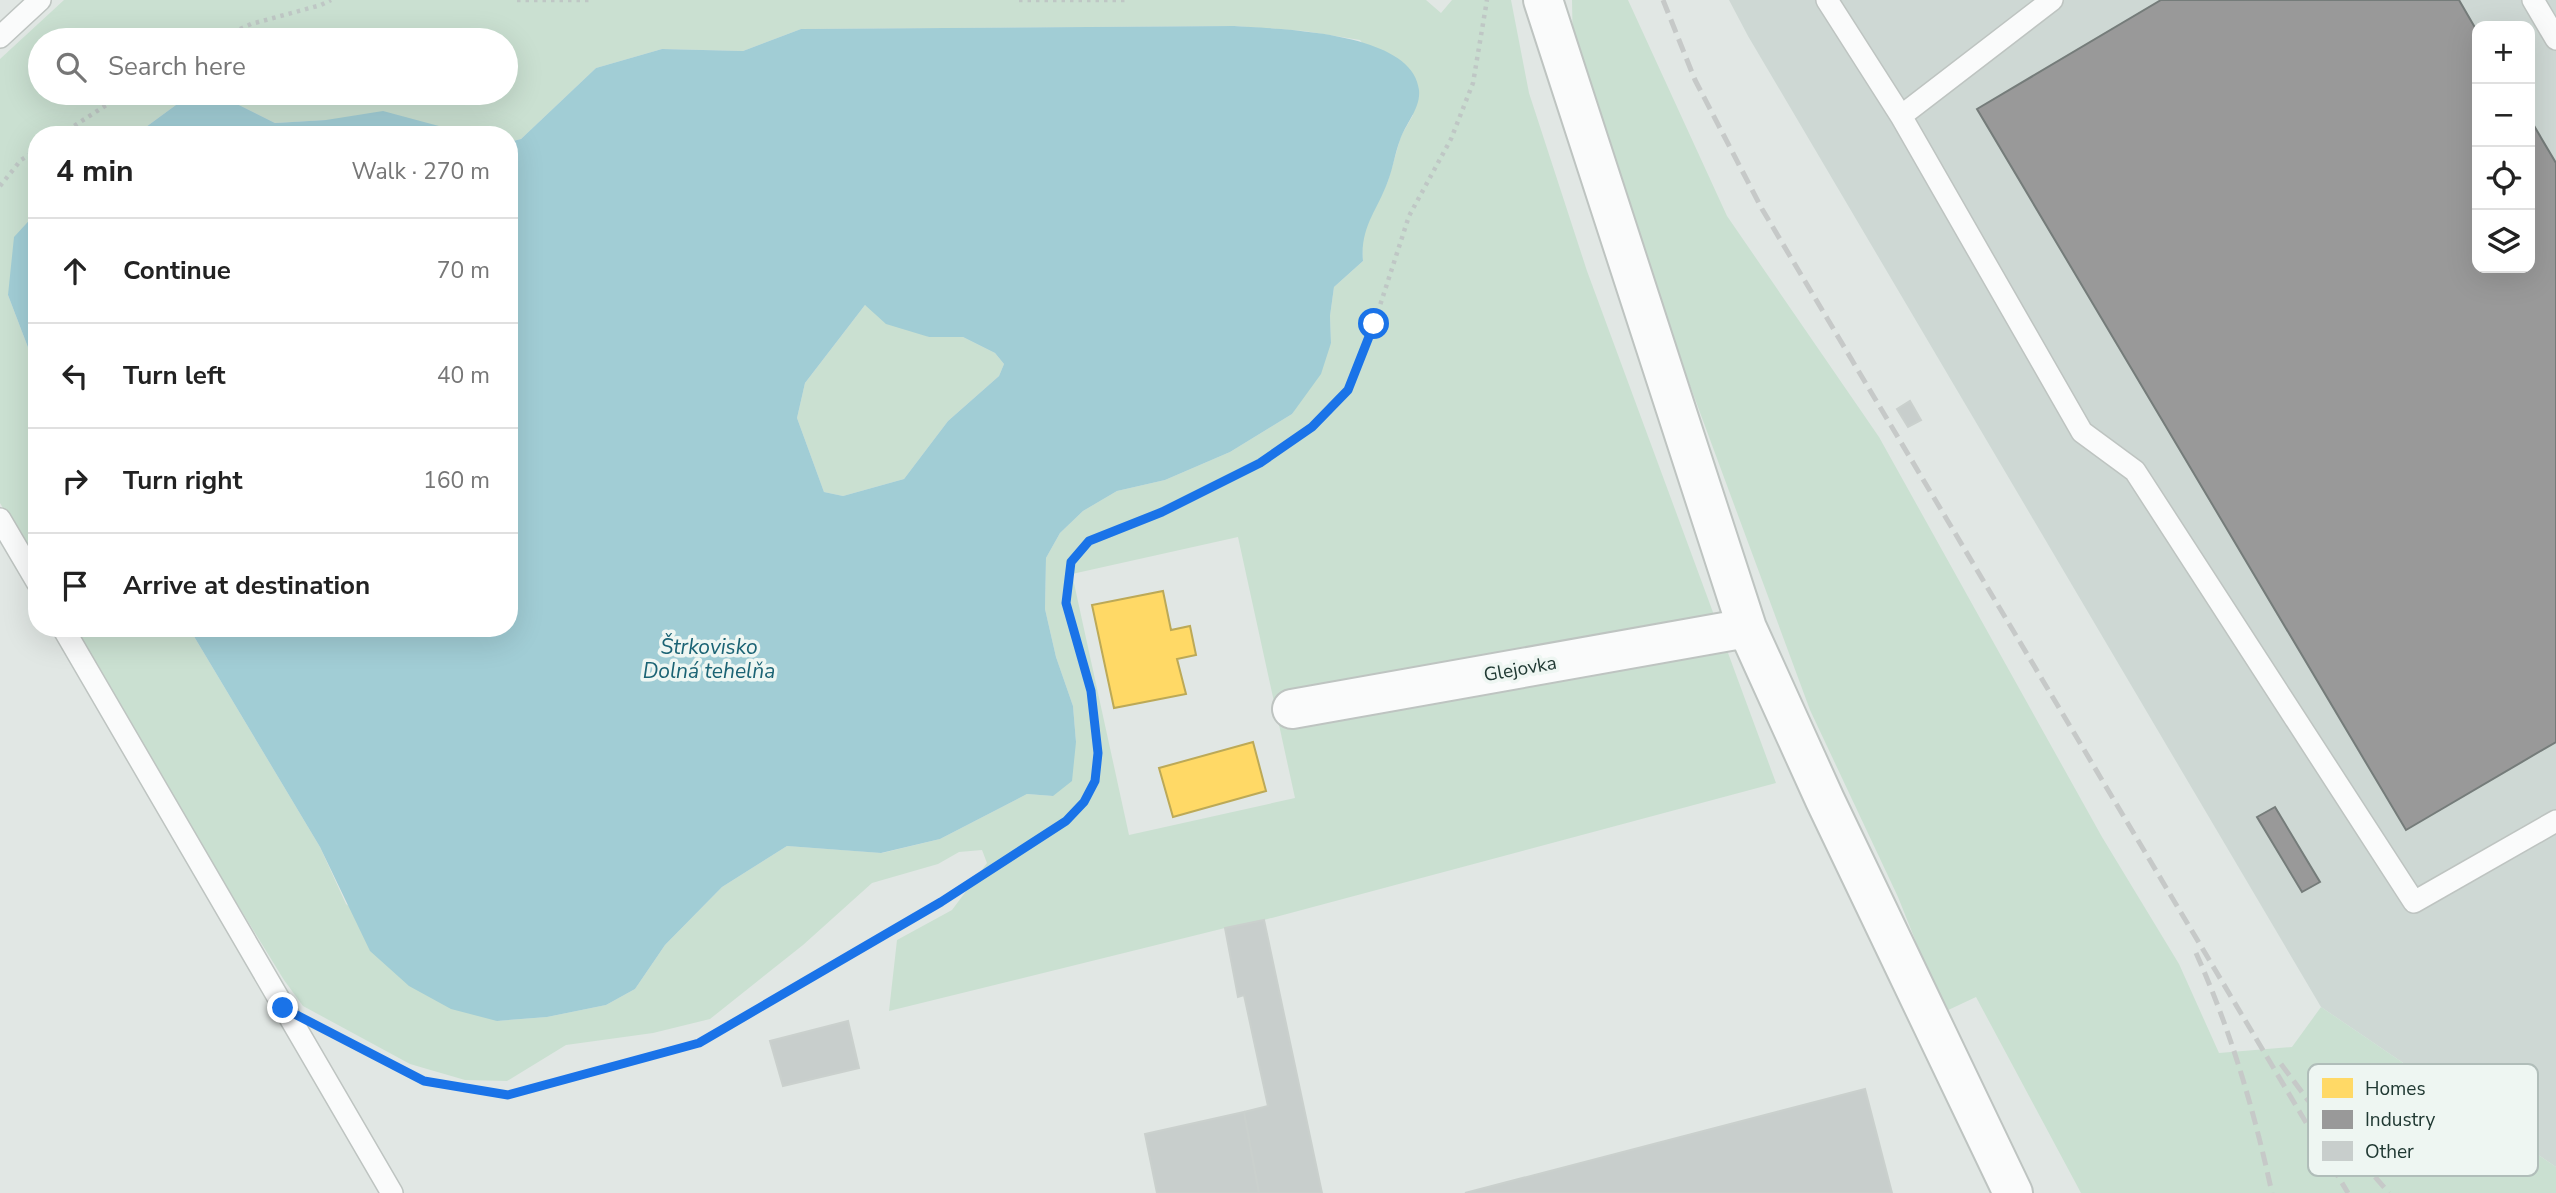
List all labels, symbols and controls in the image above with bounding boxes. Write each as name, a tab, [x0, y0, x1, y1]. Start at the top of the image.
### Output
map controls	[2472, 21, 2535, 273]
button: +	[2472, 21, 2535, 84]
search box	[28, 28, 518, 105]
icon: search	[52, 48, 90, 86]
text: Search here	[108, 49, 246, 84]
button: −	[2472, 84, 2535, 147]
button: locate	[2472, 147, 2535, 210]
text: 4 min	[56, 151, 134, 192]
text: Walk · 270 m	[351, 156, 490, 187]
button: layers	[2472, 210, 2535, 273]
icon: ahead	[56, 252, 94, 290]
text: Continue	[123, 253, 231, 288]
text: 70 m	[437, 255, 490, 286]
route start	[1358, 308, 1389, 339]
icon: left	[56, 357, 94, 395]
text: Turn left	[123, 358, 226, 393]
text: 40 m	[437, 360, 490, 391]
icon: right	[56, 462, 94, 500]
text: Turn right	[123, 463, 242, 498]
text: 160 m	[423, 465, 490, 496]
icon: arrive	[56, 567, 94, 605]
text: Arrive at destination	[123, 568, 370, 603]
water label: Štrkovisko Dolná tehelňa	[643, 633, 775, 685]
street label: Glejovka	[1482, 650, 1559, 688]
route end	[267, 992, 298, 1023]
legend	[2308, 1064, 2538, 1176]
text: Homes	[2365, 1076, 2426, 1102]
text: Industry	[2365, 1107, 2435, 1133]
text: Other	[2365, 1139, 2414, 1165]

